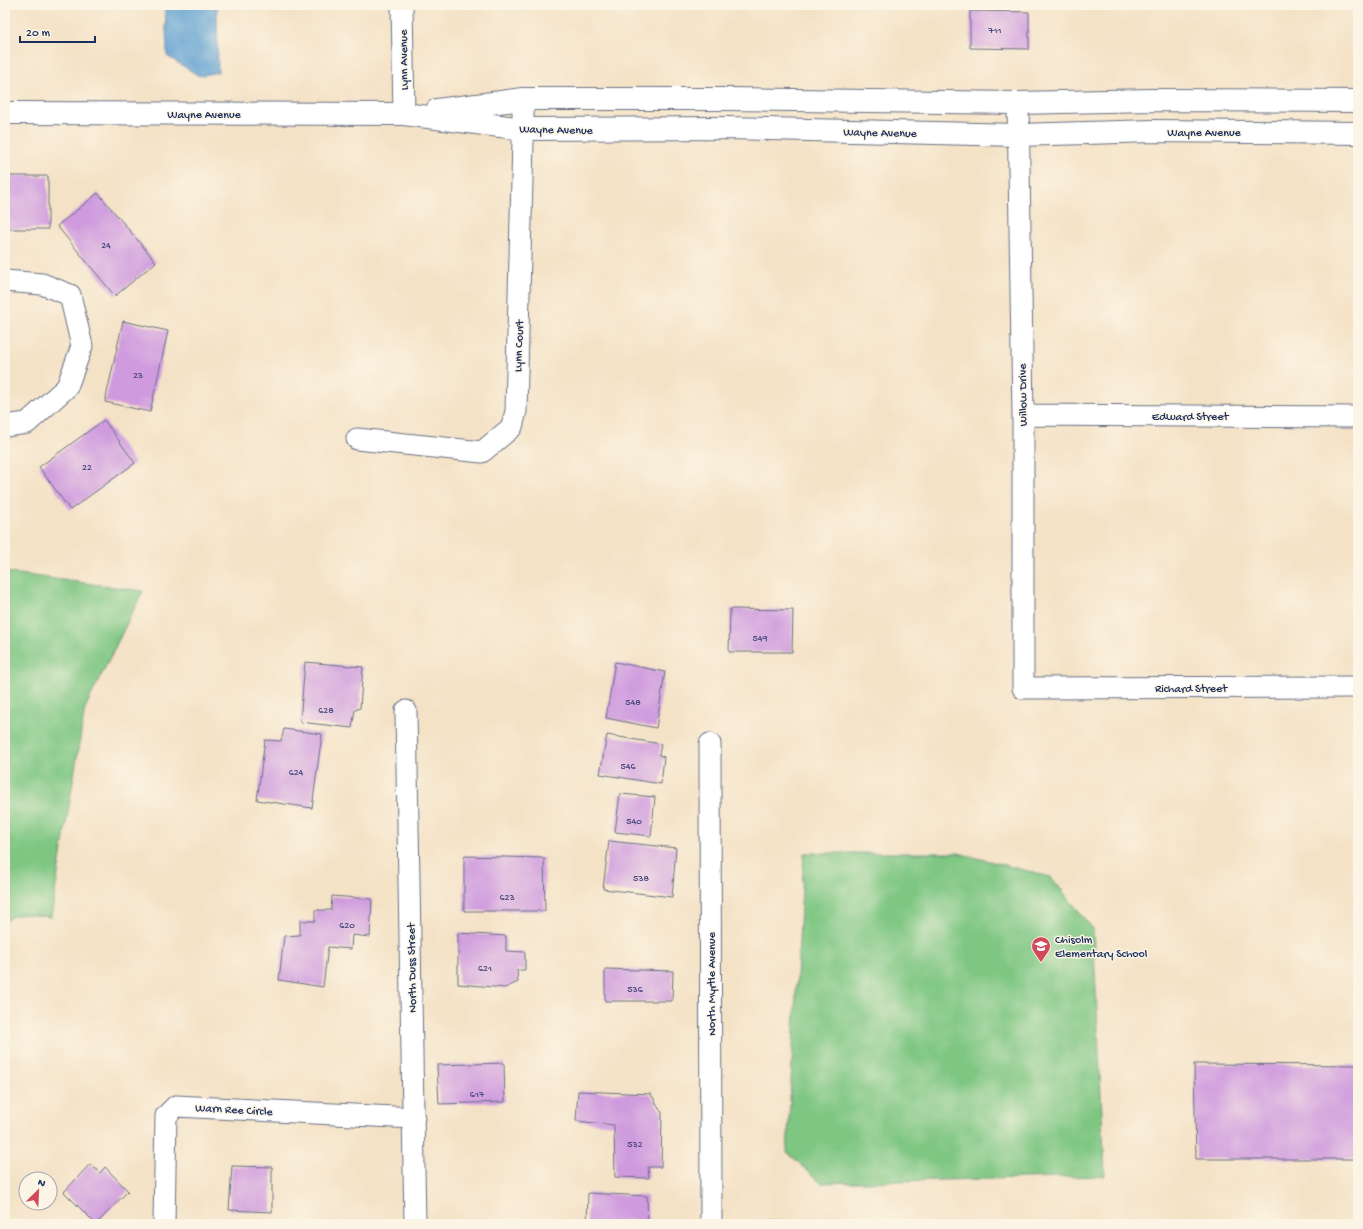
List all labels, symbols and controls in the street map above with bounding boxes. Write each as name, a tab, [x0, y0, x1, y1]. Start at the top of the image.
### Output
scale bar	[20, 18, 95, 44]
house number: 711	[987, 25, 1002, 37]
text: 20 m	[26, 27, 51, 41]
street label: Lynn Avenue	[397, 29, 413, 90]
street label: Wayne Avenue	[167, 109, 242, 123]
street label: Wayne Avenue	[519, 123, 594, 139]
street label: Wayne Avenue	[843, 126, 918, 142]
street label: Wayne Avenue	[1167, 127, 1242, 141]
house number: 24	[101, 240, 111, 252]
street label: Lynn Court	[512, 319, 528, 372]
street label: Willow Drive	[1016, 363, 1032, 426]
house number: 23	[133, 370, 143, 382]
street label: Edward Street	[1152, 411, 1229, 425]
house number: 22	[82, 462, 92, 474]
house number: 549	[753, 633, 768, 645]
street label: Richard Street	[1155, 683, 1228, 697]
house number: 548	[625, 697, 641, 709]
house number: 628	[318, 705, 334, 717]
house number: 546	[620, 761, 636, 773]
house number: 624	[289, 767, 304, 779]
house number: 540	[626, 816, 642, 828]
house number: 538	[633, 873, 649, 885]
house number: 623	[499, 892, 515, 904]
house number: 620	[339, 920, 355, 932]
street label: North Duss Street	[405, 922, 421, 1013]
street label: North Myrtle Avenue	[706, 931, 720, 1036]
place label: Chisolm Elementary School	[1055, 934, 1148, 962]
school or university icon: Chisolm Elementary School	[1030, 935, 1052, 963]
house number: 621	[478, 963, 492, 975]
house number: 536	[627, 984, 644, 996]
house number: 617	[470, 1089, 485, 1101]
street label: Warn Ree Circle	[195, 1102, 274, 1120]
house number: 532	[627, 1139, 643, 1151]
north arrow	[18, 1171, 58, 1211]
text: N	[36, 1177, 47, 1191]

